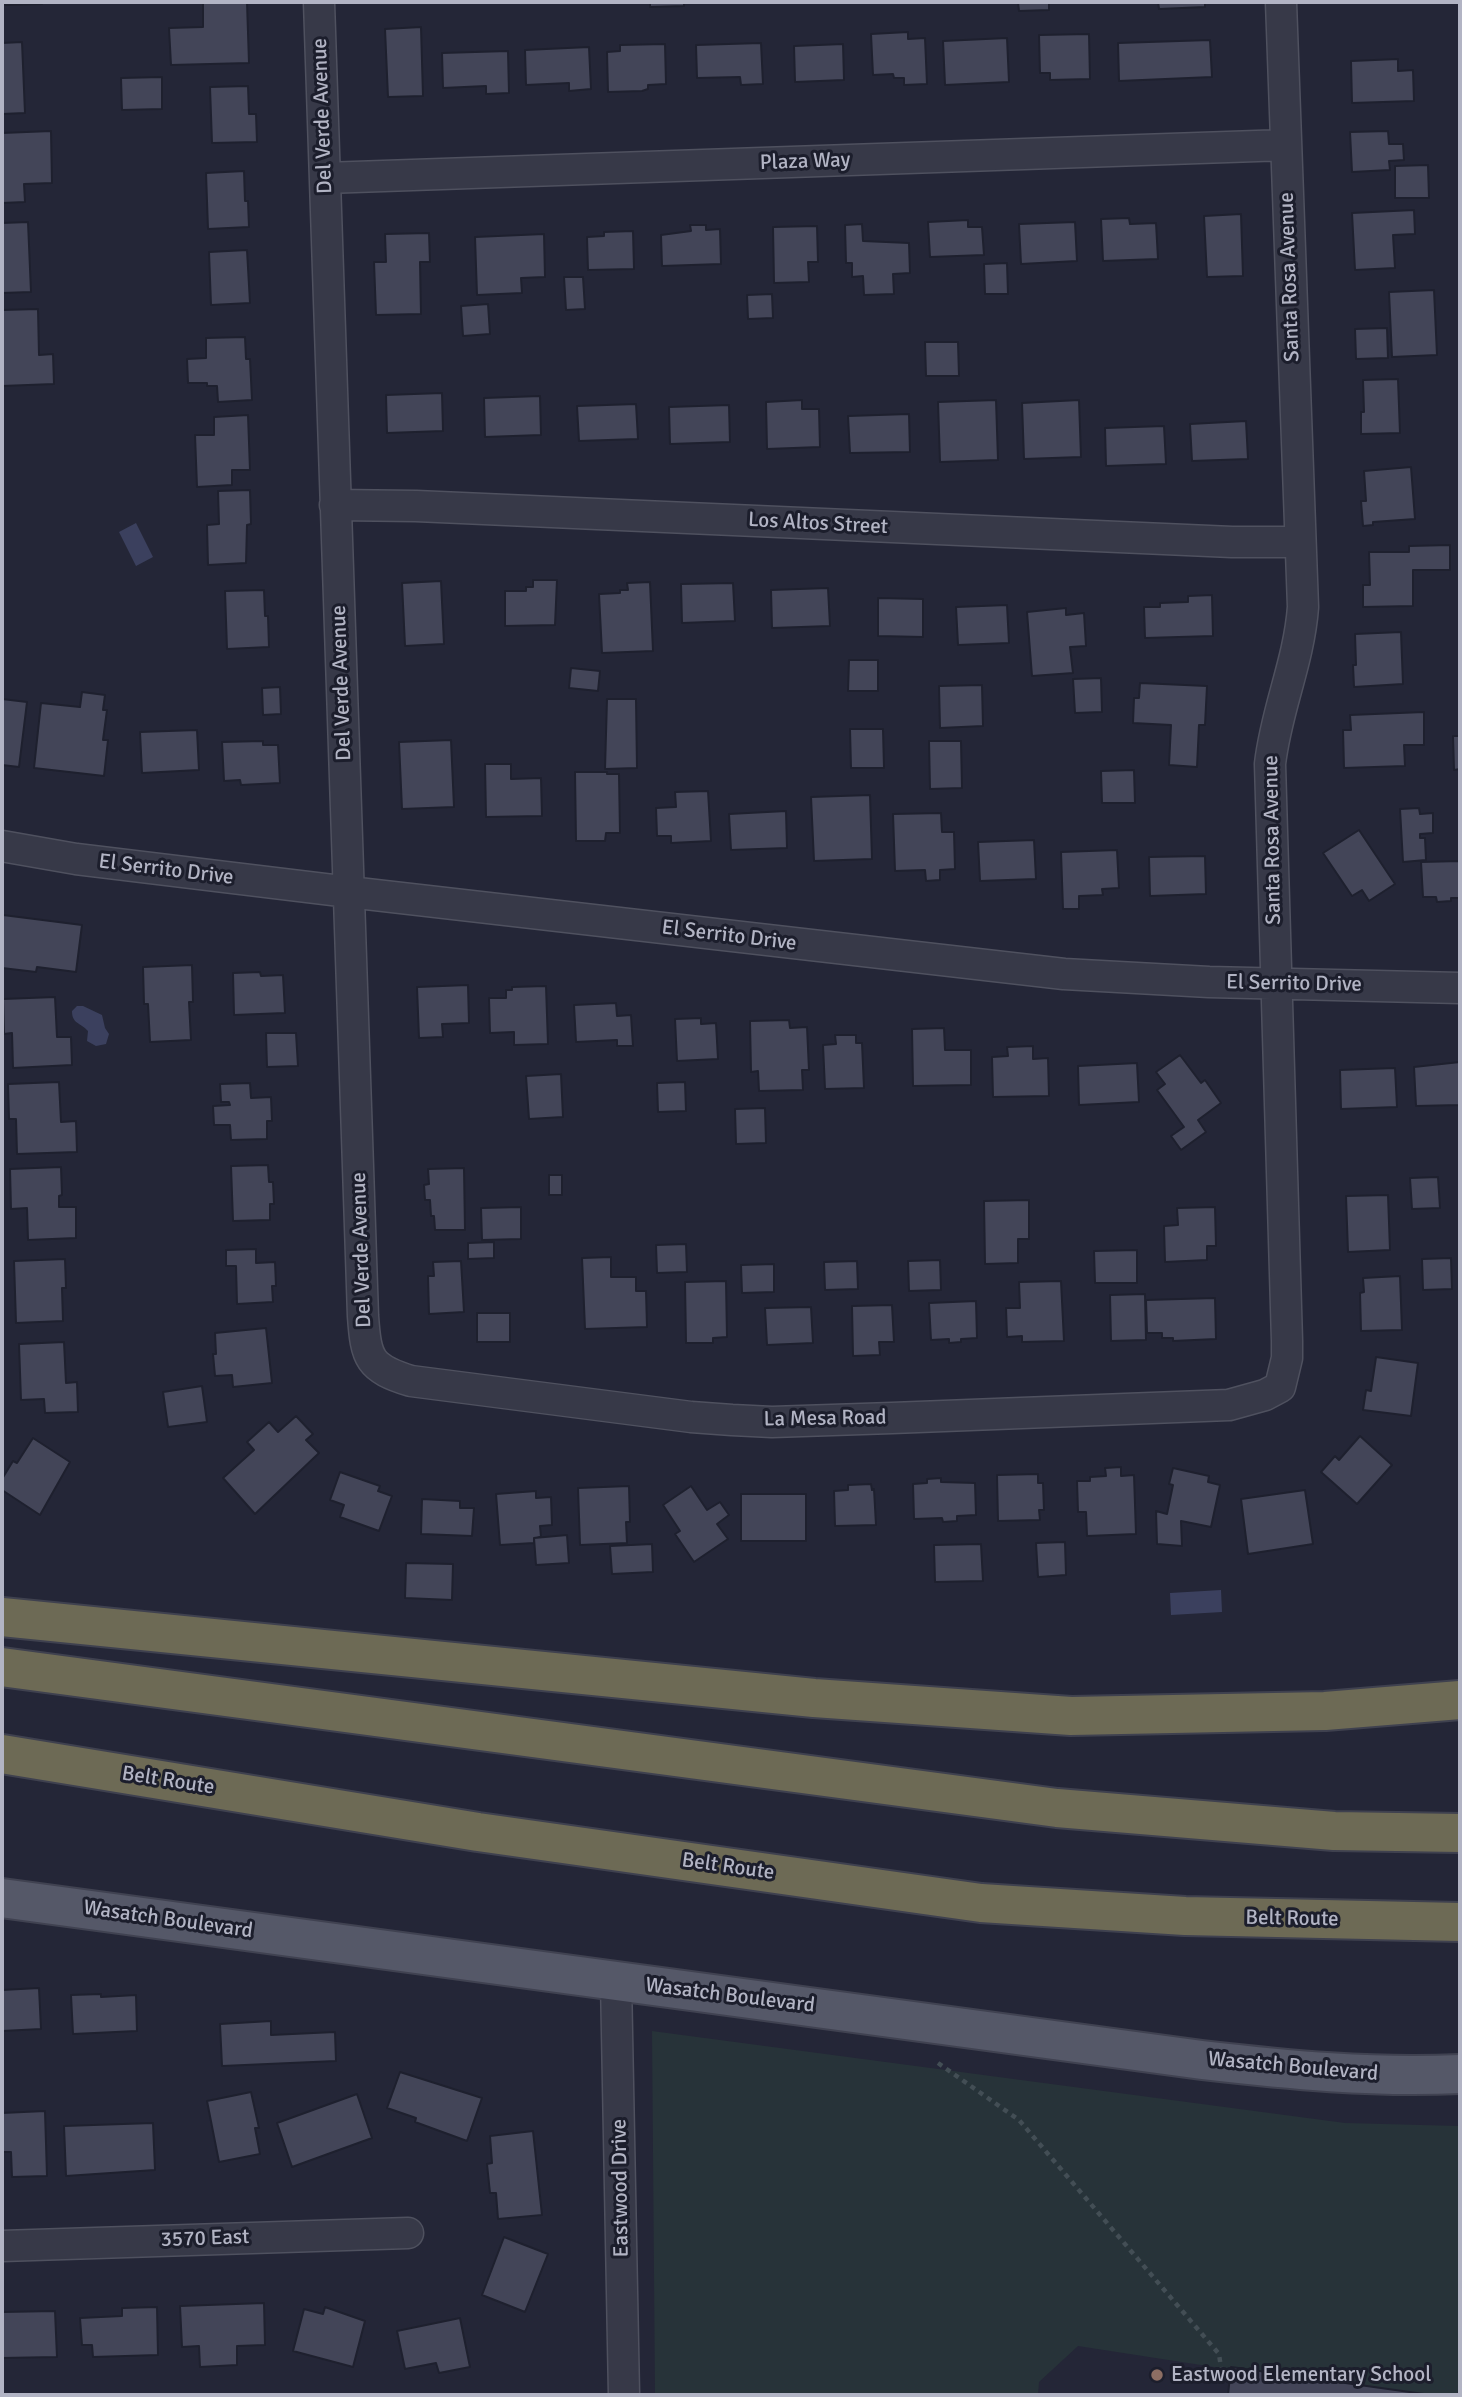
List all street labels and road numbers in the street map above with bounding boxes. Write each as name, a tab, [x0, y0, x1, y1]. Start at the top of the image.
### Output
street label: Del Verde Avenue	[308, 38, 338, 194]
street label: Plaza Way	[759, 148, 851, 176]
street label: Santa Rosa Avenue	[1274, 192, 1306, 362]
street label: Los Altos Street	[747, 508, 889, 540]
street label: Del Verde Avenue	[327, 605, 357, 761]
street label: Santa Rosa Avenue	[1259, 755, 1287, 925]
street label: El Serrito Drive	[97, 849, 235, 891]
street label: El Serrito Drive	[660, 915, 798, 957]
street label: El Serrito Drive	[1226, 970, 1362, 998]
street label: Del Verde Avenue	[347, 1172, 377, 1328]
street label: La Mesa Road	[763, 1405, 887, 1433]
street label: Belt Route	[120, 1761, 216, 1801]
street label: Belt Route	[680, 1848, 776, 1886]
street label: Wasatch Boulevard	[82, 1896, 254, 1944]
street label: Belt Route	[1245, 1906, 1339, 1932]
street label: Wasatch Boulevard	[644, 1973, 816, 2019]
street label: Wasatch Boulevard	[1207, 2047, 1379, 2087]
street label: Eastwood Drive	[607, 2119, 635, 2257]
street label: 3570 East	[160, 2225, 250, 2253]

